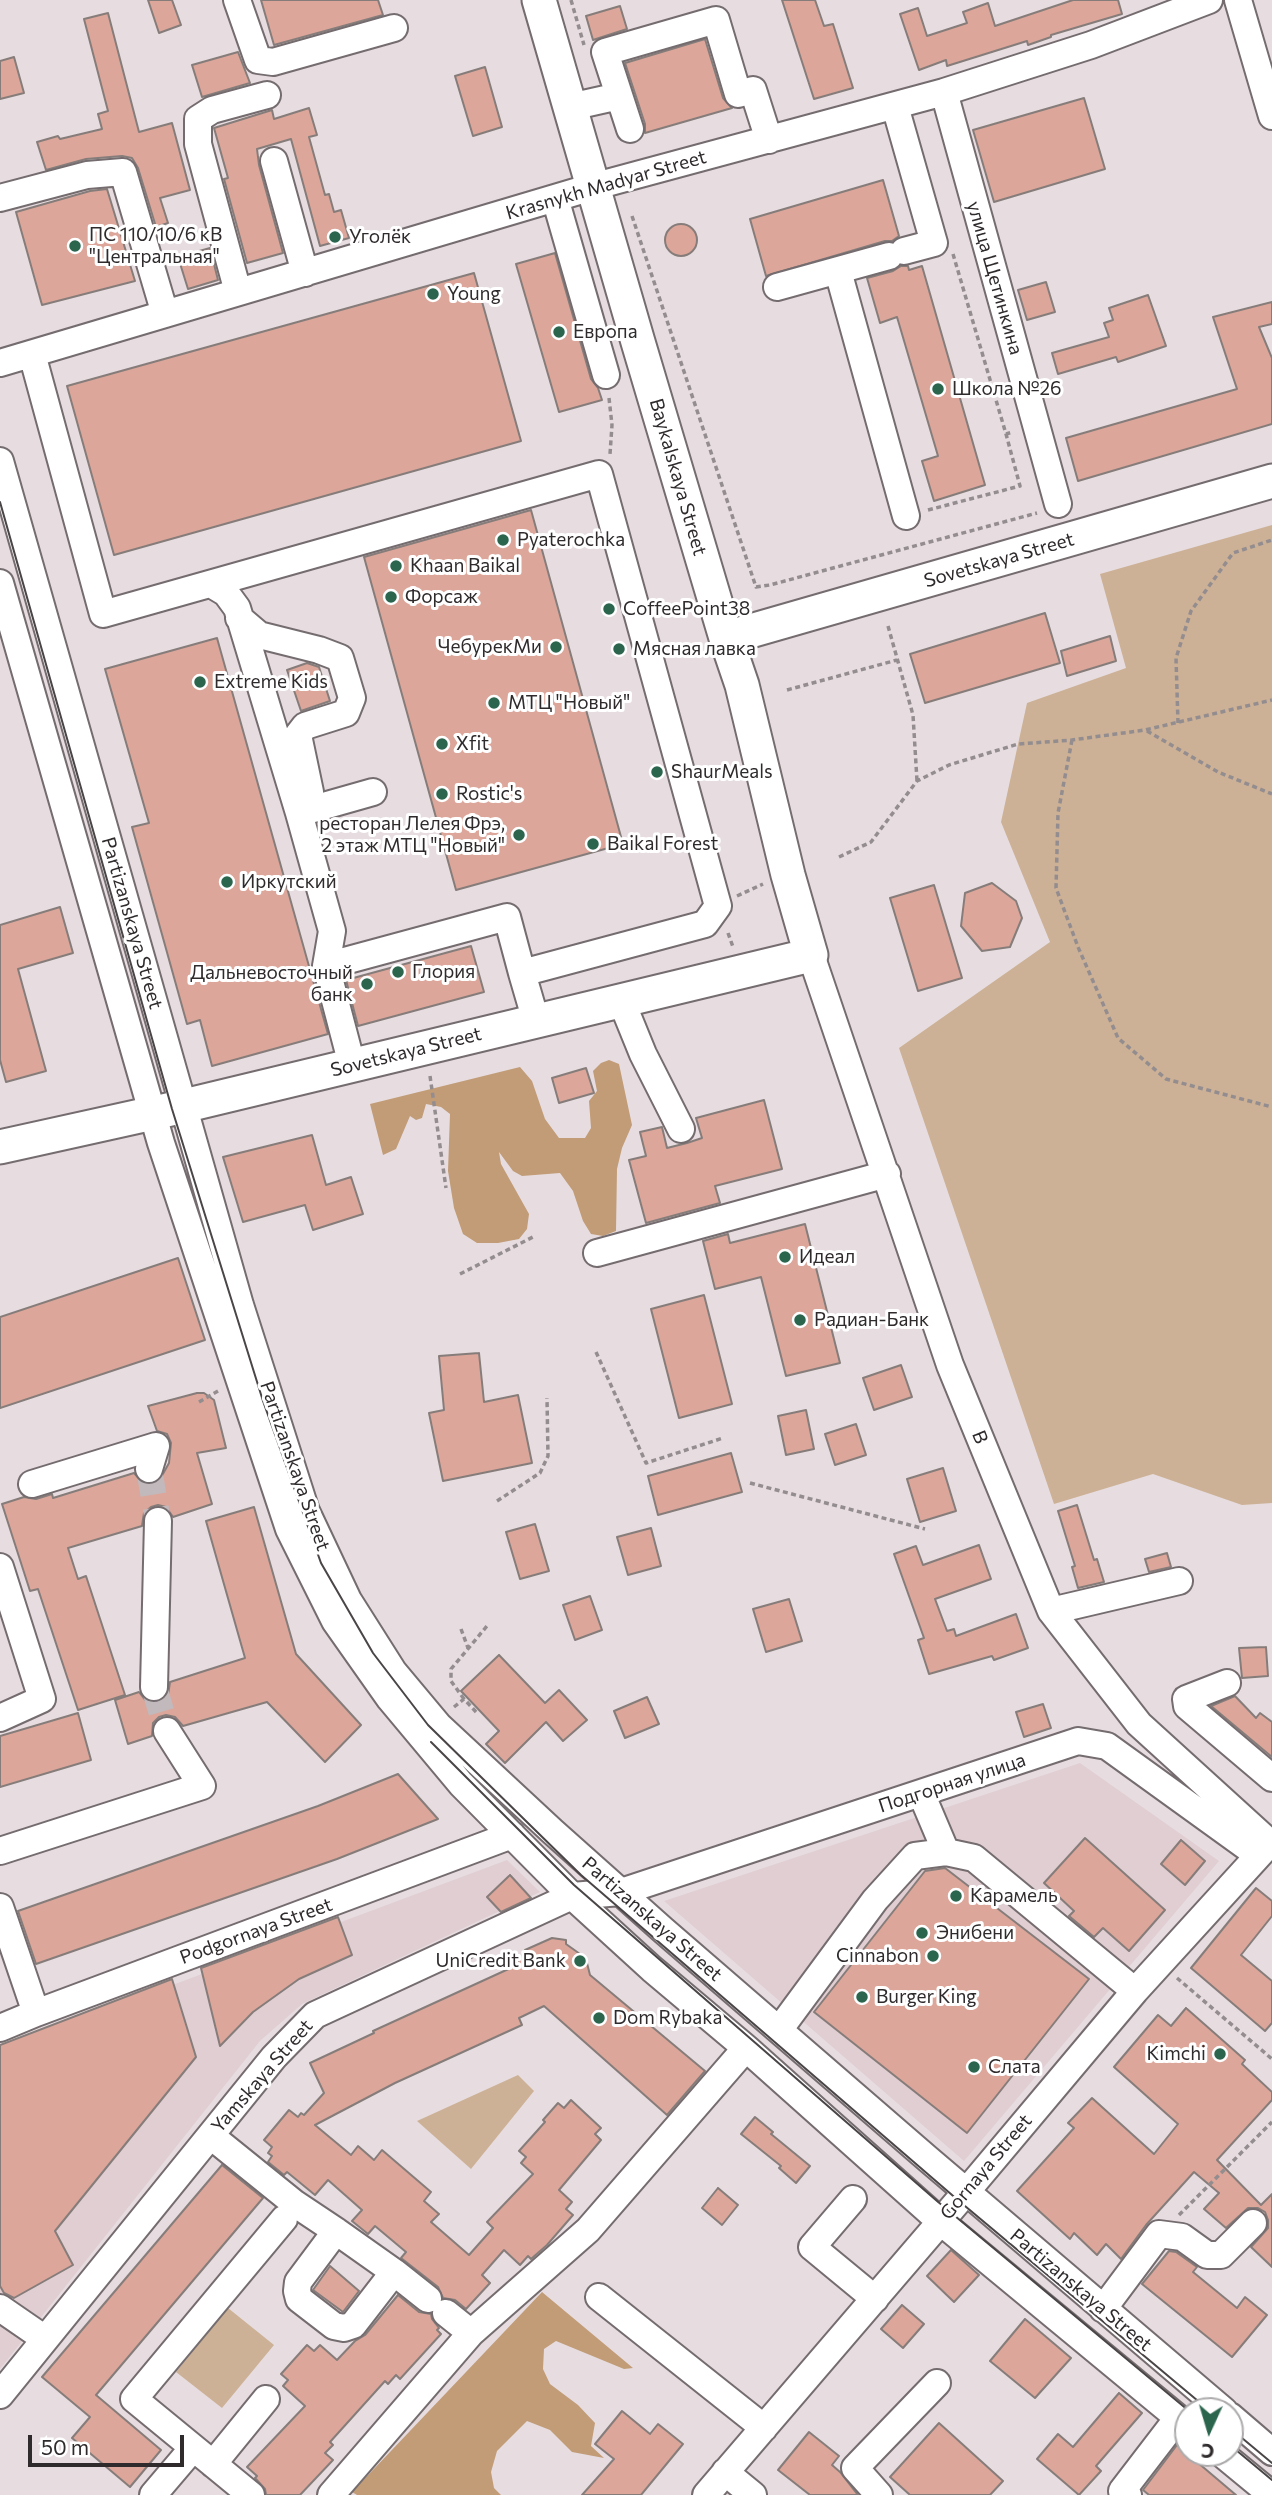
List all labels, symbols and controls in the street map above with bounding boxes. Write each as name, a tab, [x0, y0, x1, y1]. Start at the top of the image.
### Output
street label: Krasnykh Madyar Street	[503, 145, 709, 225]
street label: улица Щетинкина	[962, 199, 1028, 357]
place label: ПС 110/10/6 кВ "Центральная"	[89, 224, 222, 268]
place label: Уголёк	[349, 226, 411, 248]
marker: Уголёк	[327, 229, 343, 245]
marker: ПС 110/10/6 кВ "Центральная"	[67, 238, 83, 254]
place label: Young	[447, 283, 501, 305]
marker: Young	[425, 286, 441, 302]
place label: Европа	[573, 321, 637, 343]
marker: Европа	[551, 324, 567, 340]
place label: Школа №26	[952, 378, 1062, 400]
marker: Школа №26	[930, 381, 946, 397]
street label: Baykalskaya Street	[645, 396, 711, 558]
street label: Sovetskaya Street	[921, 528, 1077, 592]
place label: Pyaterochka	[517, 529, 625, 551]
marker: Pyaterochka	[495, 532, 511, 548]
place label: Khaan Baikal	[410, 555, 520, 577]
marker: Khaan Baikal	[388, 558, 404, 574]
place label: Форсаж	[405, 586, 478, 608]
marker: Форсаж	[383, 589, 399, 605]
place label: CoffeePoint38	[623, 598, 750, 620]
marker: CoffeePoint38	[601, 601, 617, 617]
place label: ЧебурекМи	[438, 636, 542, 658]
place label: Мясная лавка	[633, 638, 756, 660]
marker: ЧебурекМи	[548, 639, 564, 655]
marker: Мясная лавка	[611, 641, 627, 657]
place label: Extreme Kids	[214, 671, 328, 693]
marker: Extreme Kids	[192, 674, 208, 690]
place label: МТЦ "Новый"	[508, 692, 630, 714]
marker: МТЦ "Новый"	[486, 695, 502, 711]
place label: Xfit	[456, 733, 489, 755]
marker: Xfit	[434, 736, 450, 752]
place label: ShaurMeals	[671, 761, 773, 783]
marker: ShaurMeals	[649, 764, 665, 780]
place label: Rostic's	[456, 783, 522, 805]
marker: Rostic's	[434, 786, 450, 802]
place label: ресторан Лелея Фрэ, 2 этаж МТЦ "Новый"	[319, 813, 505, 857]
marker: ресторан Лелея Фрэ, 2 этаж МТЦ "Новый"	[511, 827, 527, 843]
place label: Baikal Forest	[607, 833, 718, 855]
street label: Partizanskaya Street	[97, 834, 167, 1012]
marker: Baikal Forest	[585, 836, 601, 852]
place label: Иркутский	[241, 871, 337, 893]
marker: Иркутский	[219, 874, 235, 890]
place label: Глория	[412, 961, 475, 983]
place label: Дальневосточный банк	[190, 962, 353, 1006]
marker: Глория	[390, 964, 406, 980]
marker: Дальневосточный банк	[359, 976, 375, 992]
street label: Sovetskaya Street	[328, 1022, 484, 1082]
place label: Идеал	[799, 1246, 855, 1268]
marker: Идеал	[777, 1249, 793, 1265]
place label: Радиан-Банк	[814, 1309, 929, 1331]
marker: Радиан-Банк	[792, 1312, 808, 1328]
street label: Partizanskaya Street	[255, 1378, 335, 1554]
street label: B	[967, 1427, 993, 1447]
street label: Подгорная улица	[876, 1748, 1028, 1818]
street label: Partizanskaya Street	[577, 1852, 727, 1986]
place label: Карамель	[970, 1885, 1058, 1907]
marker: Карамель	[948, 1888, 964, 1904]
street label: Podgornaya Street	[177, 1893, 335, 1969]
place label: Энибени	[936, 1922, 1014, 1944]
marker: Энибени	[914, 1925, 930, 1941]
place label: Cinnabon	[836, 1945, 919, 1967]
marker: Cinnabon	[925, 1948, 941, 1964]
place label: UniCredit Bank	[435, 1950, 566, 1972]
marker: UniCredit Bank	[572, 1953, 588, 1969]
place label: Burger King	[876, 1986, 977, 2008]
marker: Burger King	[854, 1989, 870, 2005]
place label: Dom Rybaka	[613, 2007, 722, 2029]
marker: Dom Rybaka	[591, 2010, 607, 2026]
street label: Yamskaya Street	[207, 2015, 317, 2137]
place label: Kimchi	[1147, 2043, 1206, 2065]
marker: Kimchi	[1212, 2046, 1228, 2062]
place label: Слата	[988, 2056, 1041, 2078]
marker: Слата	[966, 2059, 982, 2075]
street label: Gornaya Street	[935, 2110, 1037, 2224]
street label: Partizanskaya Street	[1006, 2224, 1156, 2356]
north arrow	[1174, 2397, 1244, 2467]
scale bar	[32, 2422, 187, 2466]
text: 50 m	[41, 2434, 89, 2459]
text: С	[1200, 2440, 1215, 2463]

